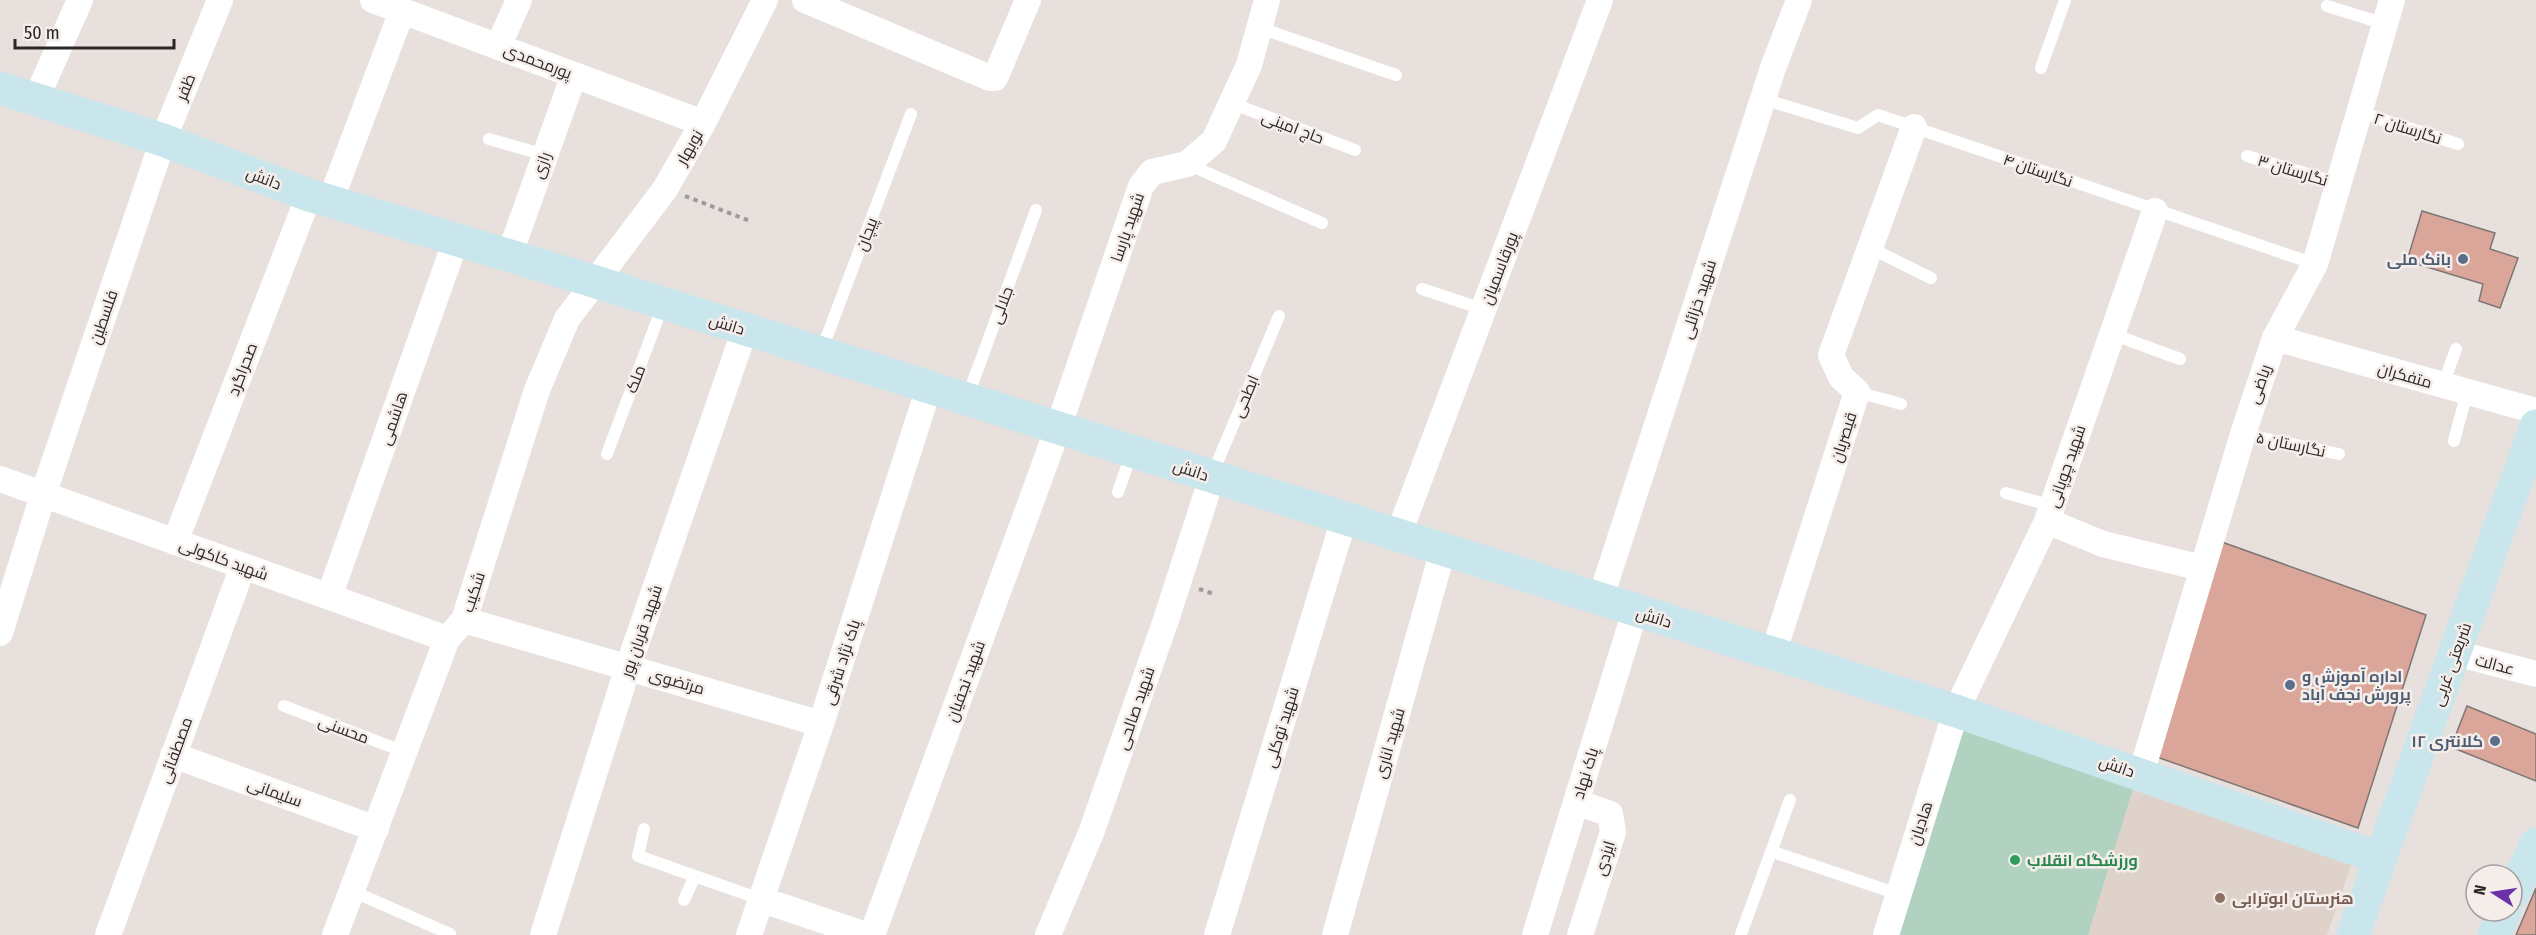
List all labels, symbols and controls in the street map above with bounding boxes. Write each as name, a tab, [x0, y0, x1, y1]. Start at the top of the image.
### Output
scale bar	[15, 12, 174, 50]
text: 50 m	[24, 22, 60, 44]
street label: پورمحمدی	[500, 40, 575, 85]
street label: ظفر	[171, 71, 199, 104]
street label: حاج امینی	[1258, 107, 1326, 150]
street label: نگارستان ۲	[2371, 109, 2444, 149]
street label: نوبهار	[671, 126, 708, 170]
street label: رازی	[528, 149, 556, 181]
street label: نگارستان ۴	[2000, 150, 2075, 192]
street label: نگارستان ۳	[2255, 151, 2330, 191]
street label: دانش	[243, 163, 284, 195]
street label: شهید پارسا	[1107, 190, 1150, 265]
street label: پیچان	[852, 214, 884, 254]
street label: پورقاسمیان	[1477, 228, 1524, 308]
place label: بانک ملی	[2387, 250, 2451, 269]
marker: بانک ملی	[2456, 252, 2470, 266]
street label: شهید خزائلی	[1677, 257, 1721, 341]
street label: جلالی	[986, 284, 1018, 327]
street label: فلسطین	[85, 287, 123, 347]
street label: دانش	[706, 310, 747, 340]
street label: صحراگرد	[224, 340, 261, 398]
street label: متفکران	[2375, 359, 2434, 393]
street label: ریاضی	[2244, 362, 2276, 407]
street label: ملک	[622, 363, 649, 396]
street label: ابطحی	[1228, 372, 1264, 421]
street label: هاشمی	[375, 389, 412, 448]
street label: قیصریان	[1826, 410, 1861, 465]
street label: شهید چوپانی	[2043, 422, 2091, 511]
street label: نگارستان ۵	[2254, 428, 2327, 462]
street label: دانش	[1170, 456, 1211, 486]
street label: شهید کاکولی	[176, 535, 271, 585]
street label: شکیب	[458, 569, 489, 615]
street label: شهید قربان پور	[616, 582, 668, 681]
street label: دانش	[1633, 603, 1674, 633]
street label: پاک نژاد شرقی	[819, 616, 866, 708]
street label: شریعتی غربی	[2428, 620, 2476, 709]
street label: شهید نجفیان	[942, 638, 990, 725]
street label: عدالت	[2473, 650, 2517, 679]
street label: شهید صالحی	[1112, 664, 1160, 753]
street label: مرتضوی	[647, 665, 707, 699]
place label: اداره آموزش و پرورش نجف آباد	[2302, 667, 2411, 706]
marker: اداره آموزش و پرورش نجف آباد	[2283, 678, 2297, 692]
street label: شهید توکلی	[1260, 684, 1304, 770]
street label: شهید اناری	[1370, 706, 1410, 781]
street label: محسنی	[316, 711, 372, 749]
street label: مصطفائی	[155, 714, 197, 786]
place label: کلانتری ۱۲	[2411, 732, 2483, 751]
marker: کلانتری ۱۲	[2488, 734, 2502, 748]
street label: پاک نهاد	[1569, 745, 1604, 802]
street label: دانش	[2096, 752, 2137, 782]
street label: سلیمانی	[245, 774, 305, 812]
street label: هادیان	[1905, 799, 1937, 848]
street label: ایزدی	[1590, 838, 1620, 878]
place label: ورزشگاه انقلاب	[2027, 851, 2138, 870]
marker: ورزشگاه انقلاب	[2008, 853, 2022, 867]
north arrow	[2464, 863, 2524, 923]
text: N	[2470, 883, 2490, 897]
place label: هنرستان ابوترابی	[2232, 889, 2354, 908]
marker: هنرستان ابوترابی	[2213, 891, 2227, 905]

